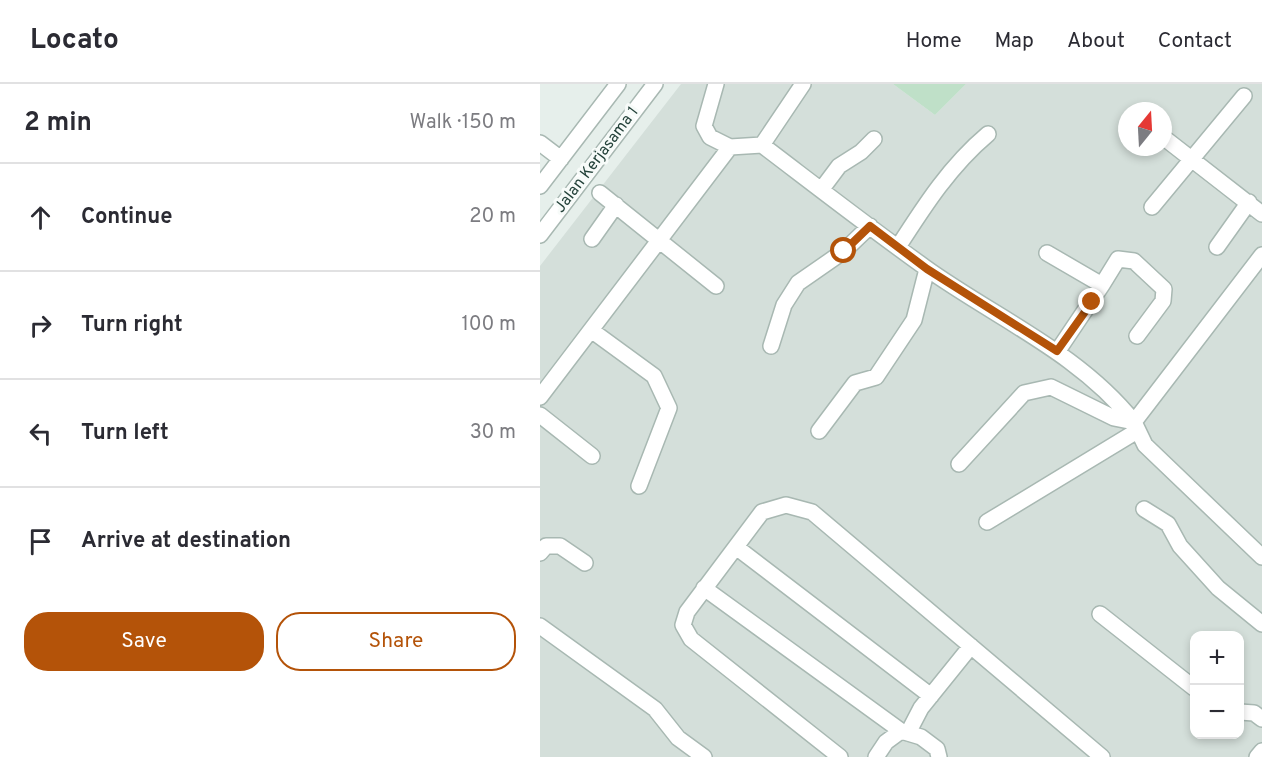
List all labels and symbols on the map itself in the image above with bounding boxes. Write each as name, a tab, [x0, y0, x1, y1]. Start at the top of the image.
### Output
north arrow	[1118, 102, 1172, 156]
street label: Jalan Kerjasama 1	[550, 103, 644, 217]
route start	[830, 237, 856, 263]
route end	[1078, 288, 1104, 314]

